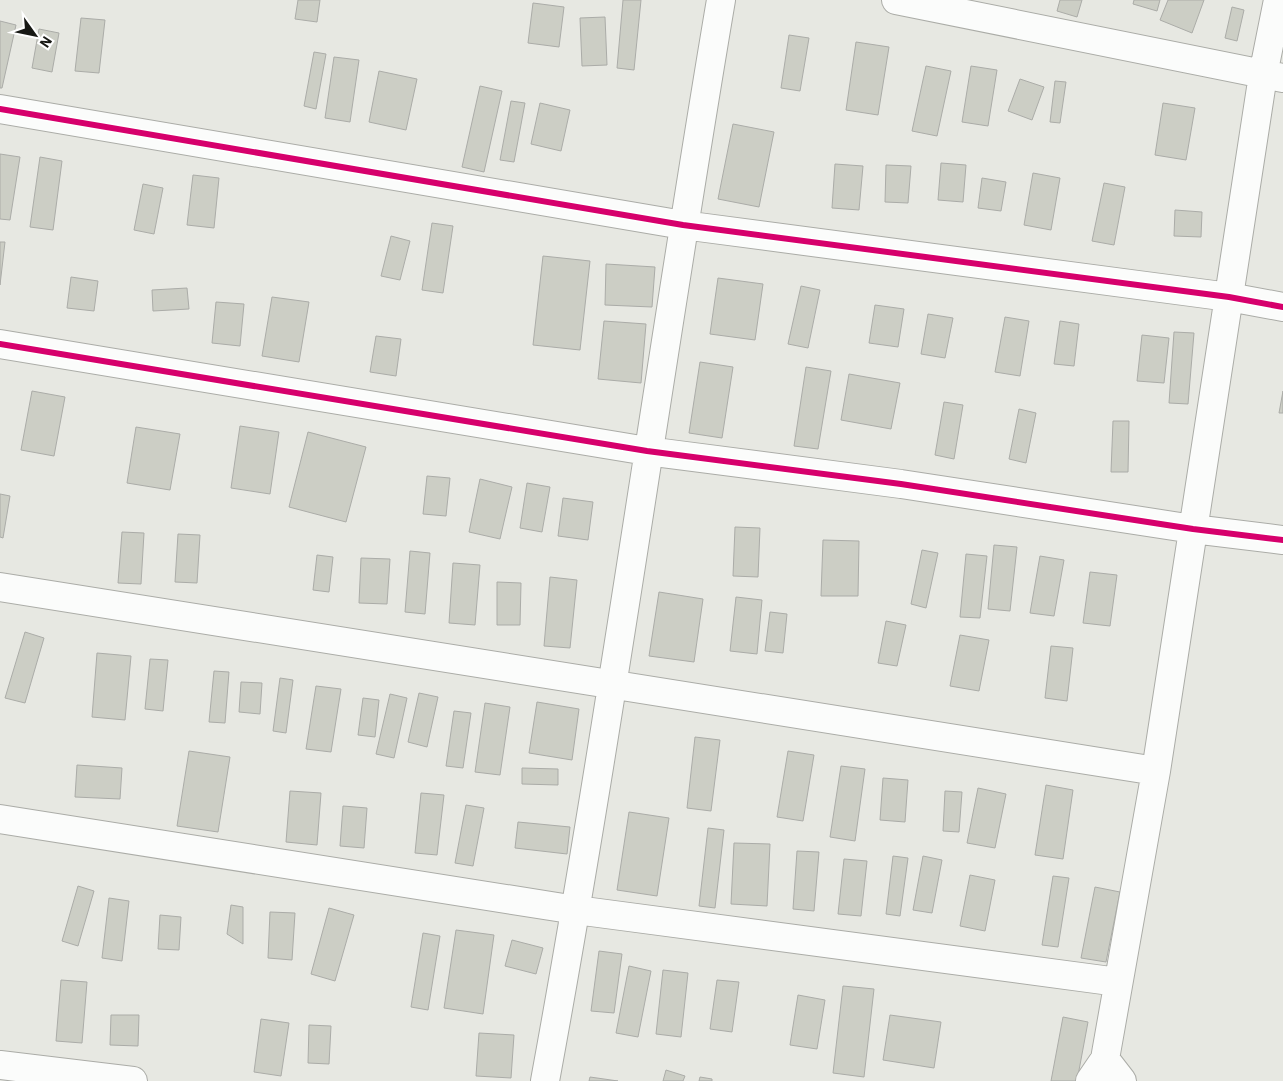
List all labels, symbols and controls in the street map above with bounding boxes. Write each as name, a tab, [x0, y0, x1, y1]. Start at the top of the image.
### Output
north arrow	[10, 10, 60, 60]
text: N	[36, 33, 56, 51]

